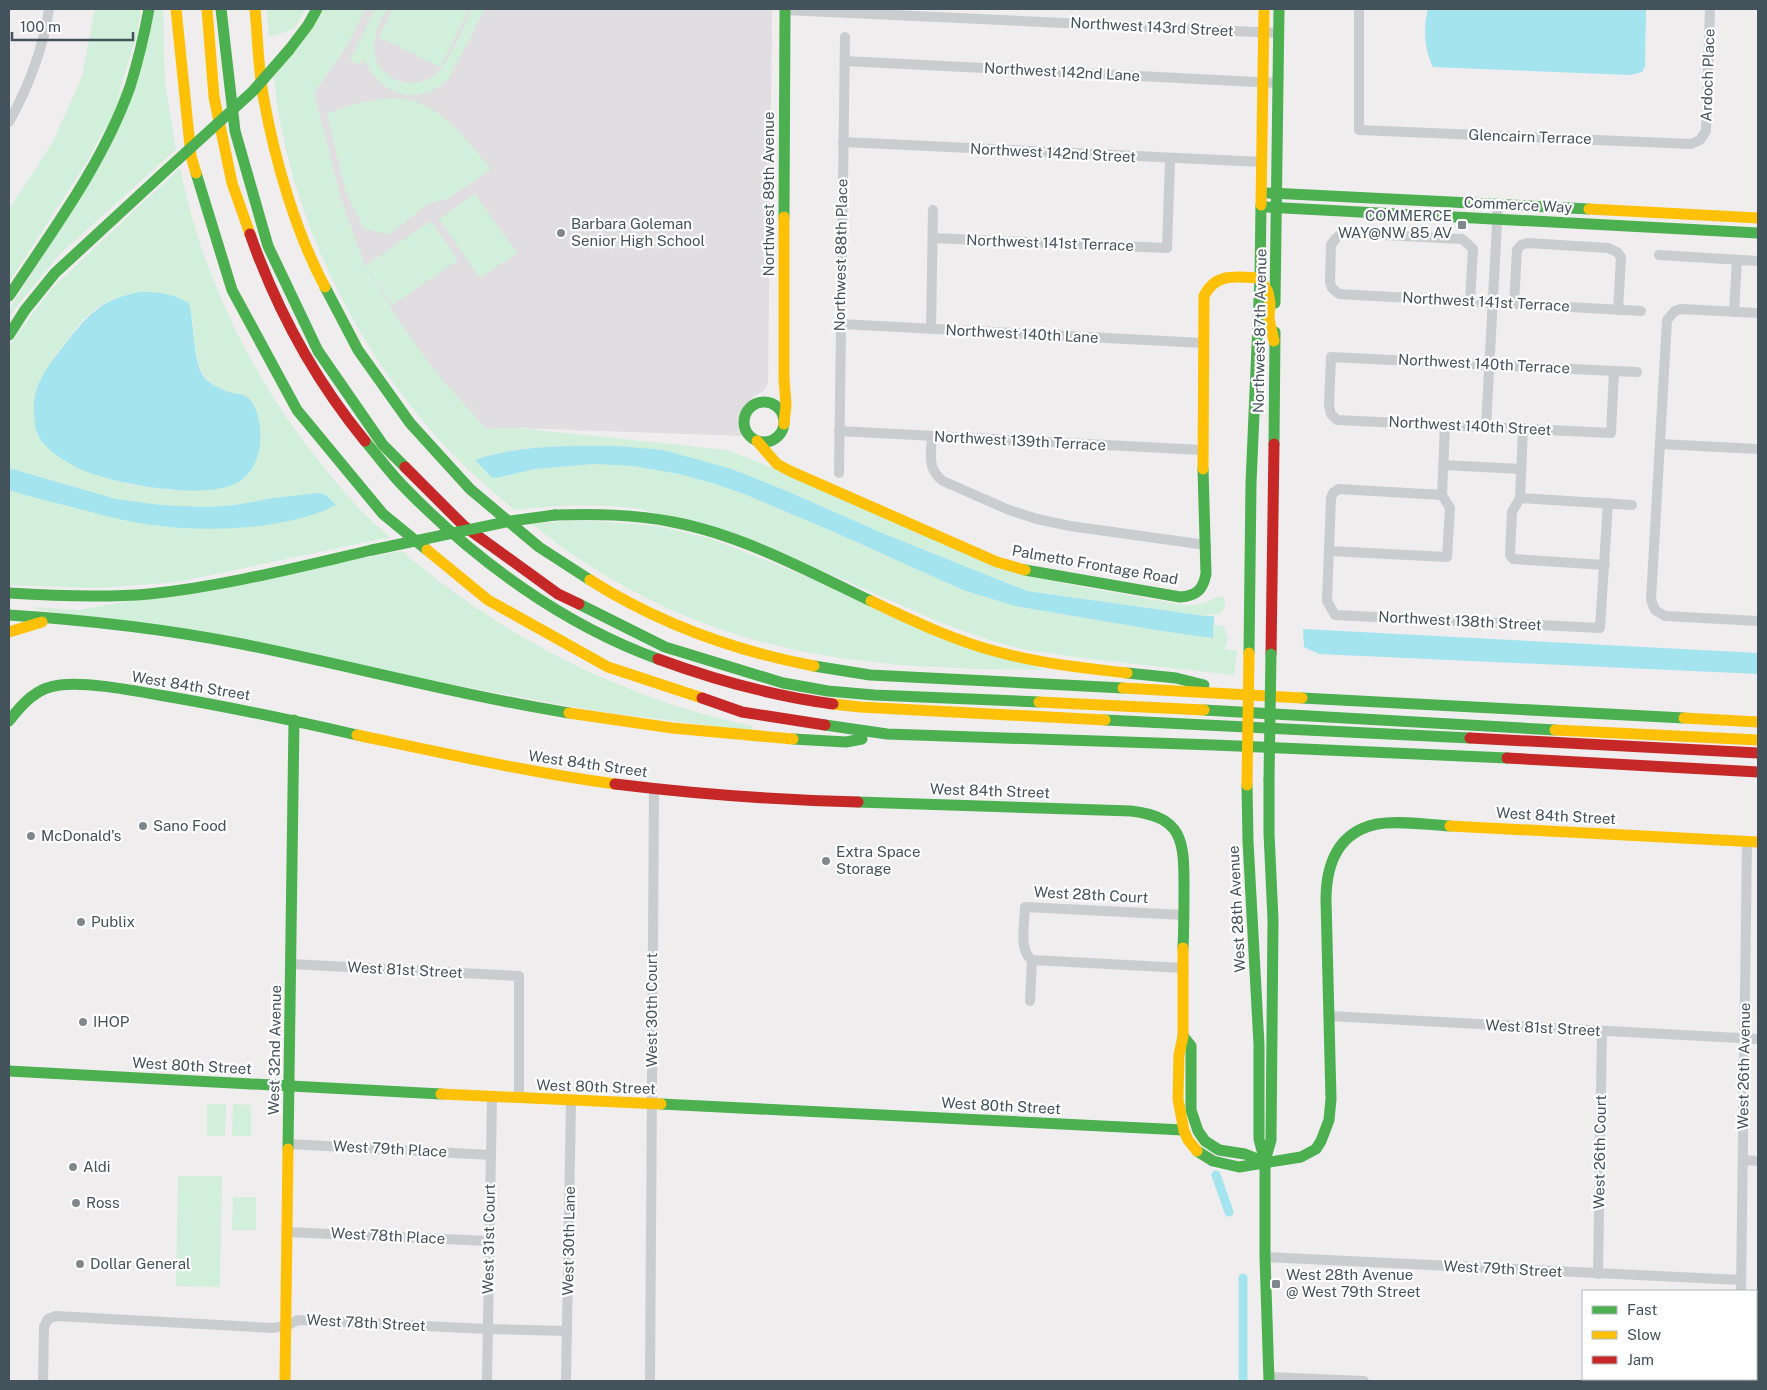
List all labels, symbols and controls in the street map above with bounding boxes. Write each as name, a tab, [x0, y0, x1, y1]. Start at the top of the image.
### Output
scale bar	[12, 10, 134, 42]
street label: Northwest 143rd Street	[1070, 14, 1234, 39]
text: 100 m	[20, 18, 61, 35]
street label: Ardoch Place	[1697, 28, 1718, 122]
street label: Northwest 142nd Lane	[984, 59, 1140, 84]
street label: Northwest 89th Avenue	[760, 111, 777, 277]
street label: Glencairn Terrace	[1468, 126, 1592, 147]
street label: Northwest 142nd Street	[970, 140, 1137, 165]
street label: Northwest 88th Place	[831, 178, 850, 332]
street label: Commerce Way	[1463, 193, 1573, 216]
place label: COMMERCE WAY@NW 85 AV	[1338, 207, 1452, 241]
place label: Barbara Goleman Senior High School	[571, 215, 705, 249]
marker: COMMERCE WAY@NW 85 AV	[1456, 219, 1468, 231]
marker: Barbara Goleman Senior High School	[555, 227, 567, 239]
street label: Northwest 141st Terrace	[966, 231, 1134, 254]
street label: Northwest 87th Avenue	[1250, 249, 1269, 413]
street label: Northwest 141st Terrace	[1402, 289, 1570, 314]
street label: Northwest 140th Lane	[945, 321, 1099, 346]
street label: Northwest 140th Terrace	[1398, 351, 1570, 376]
street label: Northwest 140th Street	[1388, 413, 1552, 438]
street label: Northwest 139th Terrace	[934, 428, 1106, 453]
street label: Palmetto Frontage Road	[1011, 542, 1179, 587]
street label: Northwest 138th Street	[1378, 608, 1542, 633]
street label: West 84th Street	[130, 668, 252, 703]
street label: West 84th Street	[527, 747, 649, 780]
street label: West 84th Street	[930, 780, 1050, 801]
street label: West 84th Street	[1496, 804, 1617, 827]
place label: Sano Food	[153, 817, 227, 834]
marker: Sano Food	[137, 820, 149, 832]
place label: McDonald's	[41, 827, 121, 844]
marker: McDonald's	[25, 830, 37, 842]
place label: Extra Space Storage	[836, 843, 920, 877]
street label: West 28th Avenue	[1225, 845, 1248, 973]
marker: Extra Space Storage	[820, 855, 832, 867]
street label: West 28th Court	[1033, 883, 1149, 906]
place label: Publix	[91, 913, 135, 930]
marker: Publix	[75, 916, 87, 928]
street label: West 30th Court	[643, 953, 660, 1067]
street label: West 81st Street	[347, 958, 463, 981]
street label: West 32nd Avenue	[265, 985, 284, 1115]
street label: West 26th Avenue	[1734, 1002, 1753, 1130]
place label: IHOP	[93, 1013, 130, 1030]
marker: IHOP	[77, 1016, 89, 1028]
street label: West 81st Street	[1485, 1016, 1601, 1039]
street label: West 80th Street	[132, 1054, 252, 1077]
street label: West 80th Street	[536, 1076, 656, 1097]
street label: West 80th Street	[941, 1094, 1061, 1117]
street label: West 26th Court	[1590, 1094, 1609, 1209]
street label: West 79th Place	[333, 1137, 447, 1160]
place label: Aldi	[83, 1158, 111, 1175]
marker: Aldi	[67, 1161, 79, 1173]
street label: West 31st Court	[479, 1183, 498, 1294]
street label: West 30th Lane	[559, 1186, 578, 1296]
place label: Ross	[86, 1194, 119, 1211]
marker: Ross	[70, 1197, 82, 1209]
street label: West 78th Place	[330, 1224, 446, 1247]
place label: Dollar General	[90, 1255, 191, 1272]
street label: West 79th Street	[1443, 1257, 1563, 1280]
marker: Dollar General	[74, 1258, 86, 1270]
place label: West 28th Avenue @ West 79th Street	[1286, 1266, 1421, 1300]
marker: West 28th Avenue @ West 79th Street	[1270, 1278, 1282, 1290]
legend	[1582, 1290, 1757, 1380]
text: Fast	[1627, 1301, 1657, 1318]
street label: West 78th Street	[306, 1311, 426, 1334]
text: Slow	[1627, 1326, 1662, 1343]
text: Jam	[1627, 1351, 1654, 1368]

